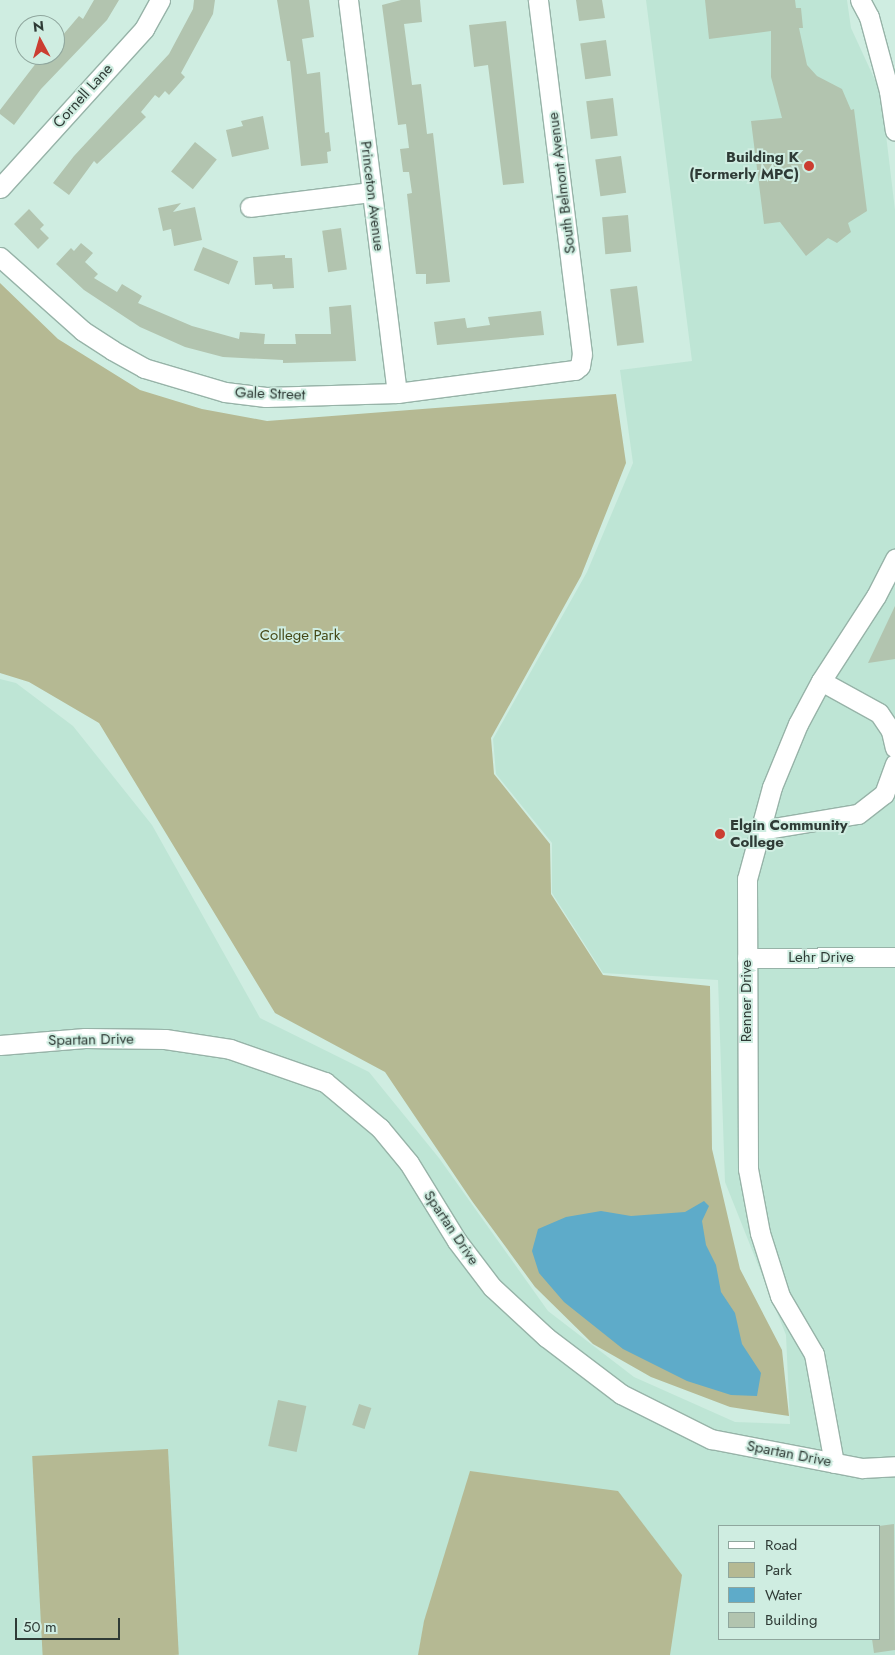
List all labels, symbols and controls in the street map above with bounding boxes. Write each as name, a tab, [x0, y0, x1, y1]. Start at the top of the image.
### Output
north arrow	[15, 15, 65, 65]
text: N	[32, 16, 45, 37]
street label: Cornell Lane	[49, 60, 117, 132]
street label: South Belmont Avenue	[544, 111, 580, 255]
street label: Princeton Avenue	[356, 140, 388, 252]
place label: Building K (Formerly MPC)	[689, 148, 799, 183]
marker: Building K (Formerly MPC)	[803, 160, 815, 172]
street label: Gale Street	[235, 384, 305, 404]
park label: College Park	[260, 627, 340, 645]
place label: Elgin Community College	[730, 816, 847, 851]
marker: Elgin Community College	[714, 828, 726, 840]
street label: Lehr Drive	[788, 949, 854, 967]
street label: Renner Drive	[738, 960, 756, 1042]
street label: Spartan Drive	[48, 1030, 134, 1050]
street label: Spartan Drive	[420, 1187, 482, 1269]
street label: Spartan Drive	[745, 1437, 833, 1471]
legend	[718, 1525, 880, 1640]
text: Road	[765, 1534, 797, 1556]
text: Park	[765, 1559, 792, 1581]
text: Water	[765, 1584, 802, 1606]
scale bar	[18, 1608, 122, 1640]
text: Building	[765, 1609, 817, 1631]
text: 50 m	[23, 1616, 57, 1638]

